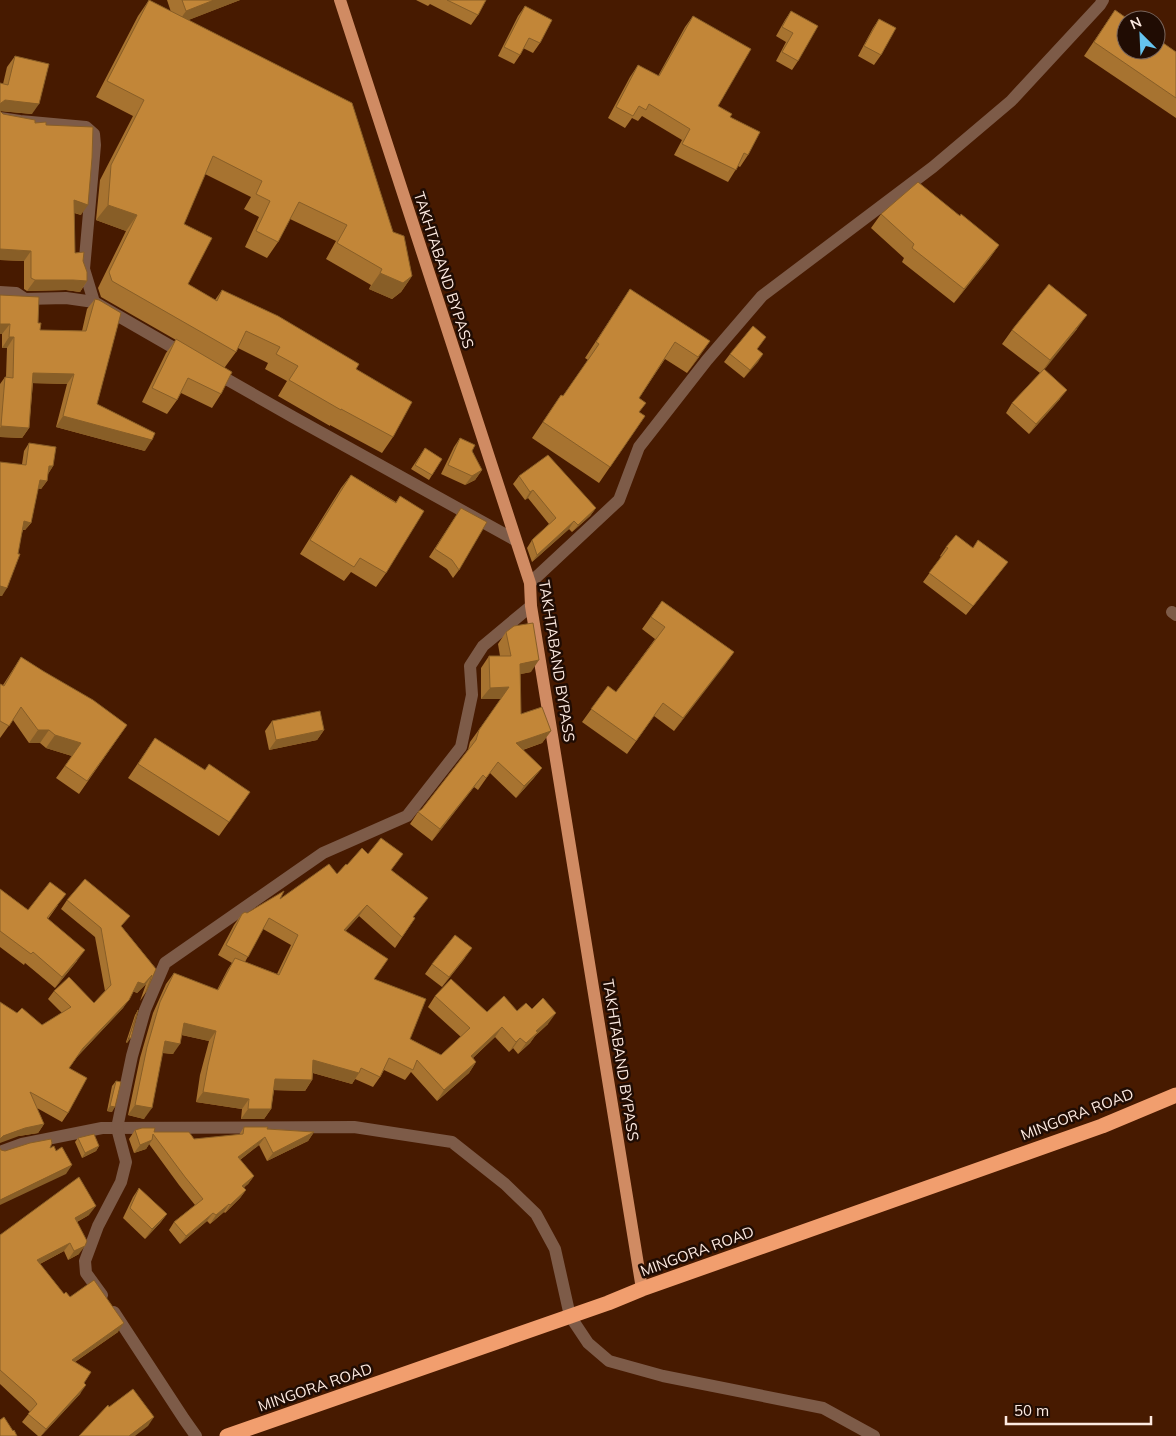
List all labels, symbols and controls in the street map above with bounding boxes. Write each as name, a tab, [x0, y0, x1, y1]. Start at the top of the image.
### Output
north arrow	[1116, 10, 1166, 60]
text: N	[1127, 13, 1144, 33]
street label: TAKHTABAND BYPASS	[410, 189, 478, 351]
street label: TAKHTABAND BYPASS	[535, 579, 579, 743]
street label: TAKHTABAND BYPASS	[599, 978, 643, 1142]
street label: MINGORA ROAD	[1018, 1084, 1136, 1144]
street label: MINGORA ROAD	[638, 1222, 756, 1280]
street label: MINGORA ROAD	[255, 1359, 375, 1415]
scale bar	[1006, 1394, 1151, 1426]
text: 50 m	[1014, 1401, 1049, 1420]

